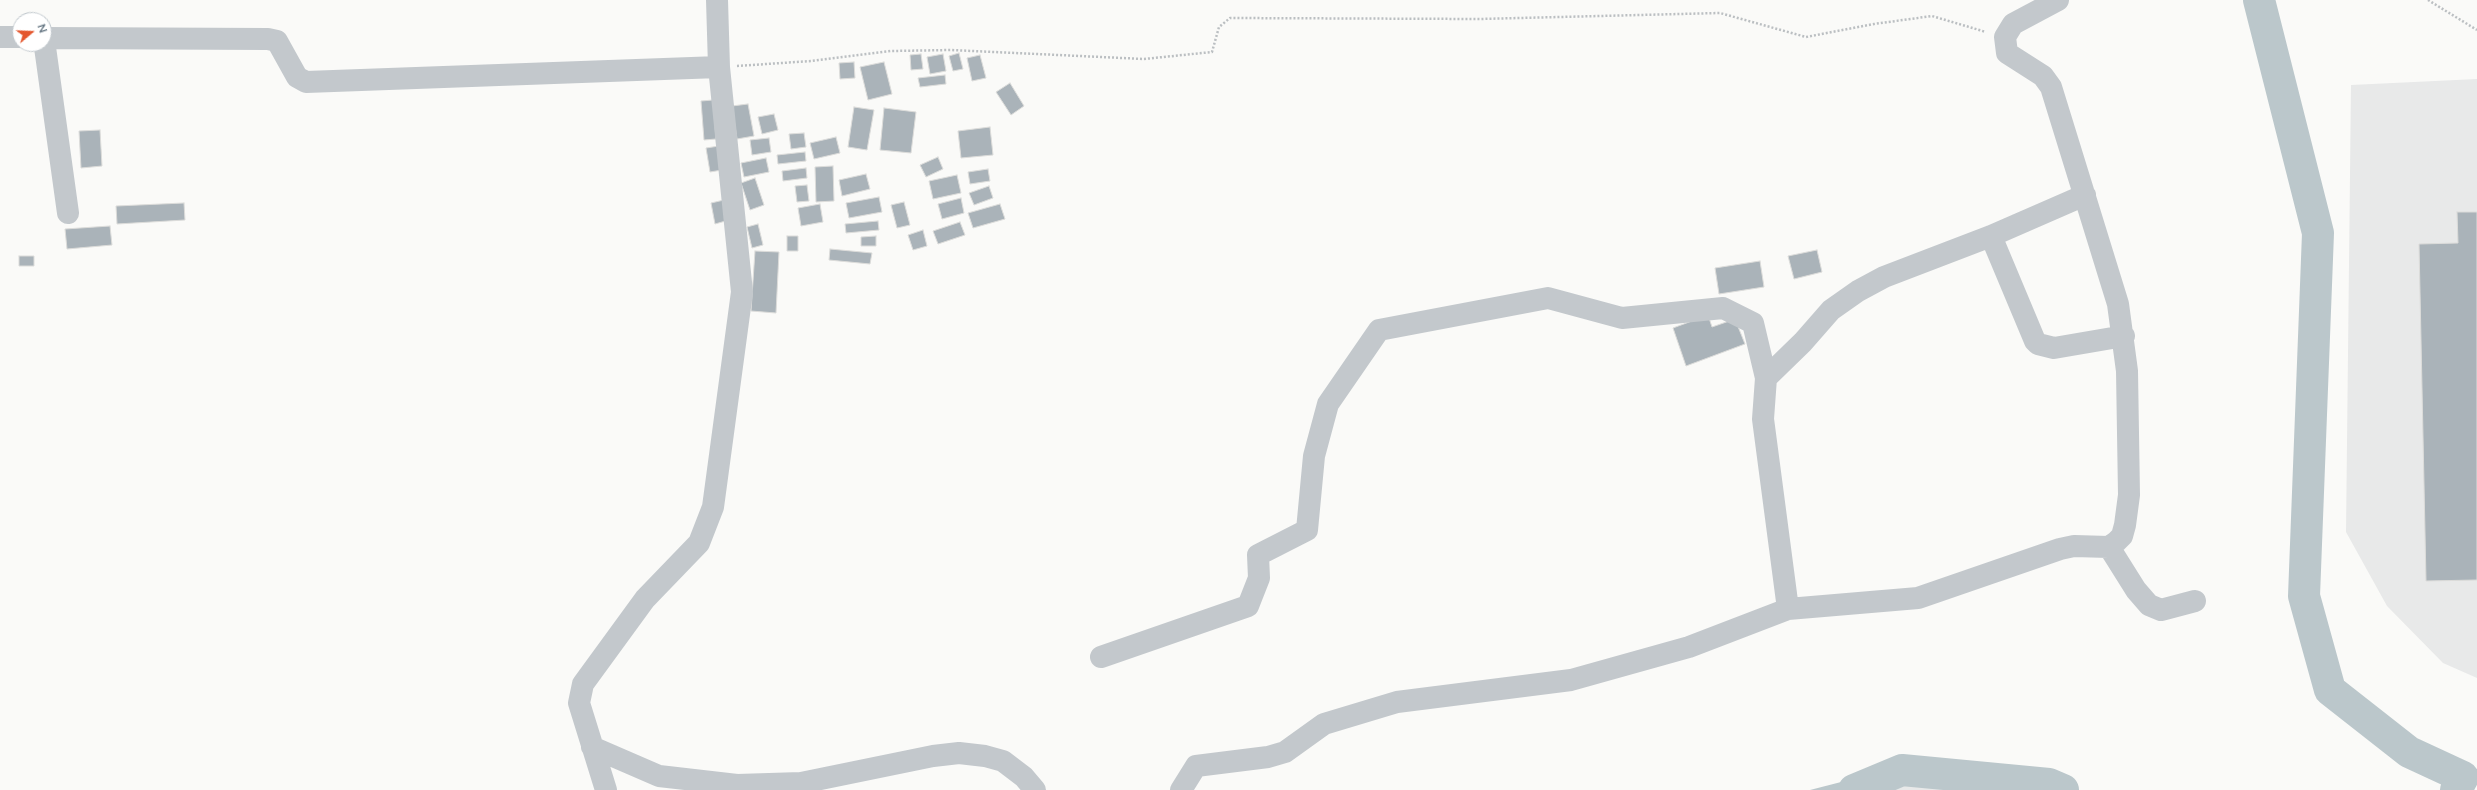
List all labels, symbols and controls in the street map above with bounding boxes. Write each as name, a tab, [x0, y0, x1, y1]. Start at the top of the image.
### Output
north arrow	[12, 12, 52, 52]
text: N	[35, 22, 50, 34]

